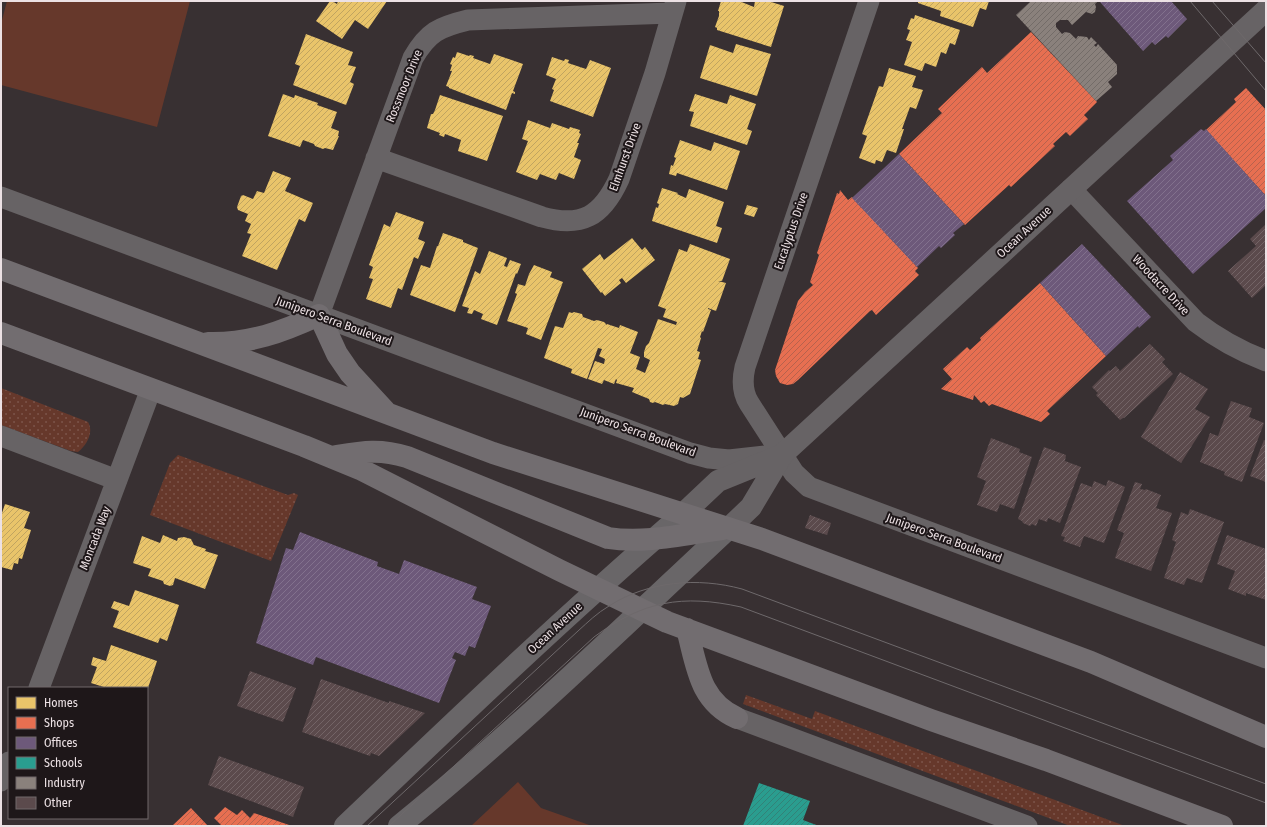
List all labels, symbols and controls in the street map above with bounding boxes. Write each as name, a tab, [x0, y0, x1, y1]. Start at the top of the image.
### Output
street label: Rossmoor Drive	[383, 48, 425, 124]
street label: Elmhurst Drive	[606, 121, 644, 193]
street label: Eucalyptus Drive	[771, 190, 811, 271]
street label: Ocean Avenue	[994, 203, 1054, 261]
street label: Woodacre Drive	[1130, 252, 1192, 318]
street label: Junipero Serra Boulevard	[274, 294, 394, 348]
street label: Junipero Serra Boulevard	[578, 405, 698, 459]
street label: Moncada Way	[76, 504, 114, 572]
street label: Junipero Serra Boulevard	[884, 511, 1004, 565]
street label: Ocean Avenue	[525, 599, 585, 657]
legend	[8, 687, 148, 819]
text: Homes	[44, 696, 78, 710]
text: Shops	[44, 716, 74, 730]
text: Offices	[44, 736, 77, 750]
text: Schools	[44, 756, 82, 770]
text: Industry	[44, 776, 85, 790]
text: Other	[44, 796, 73, 810]

